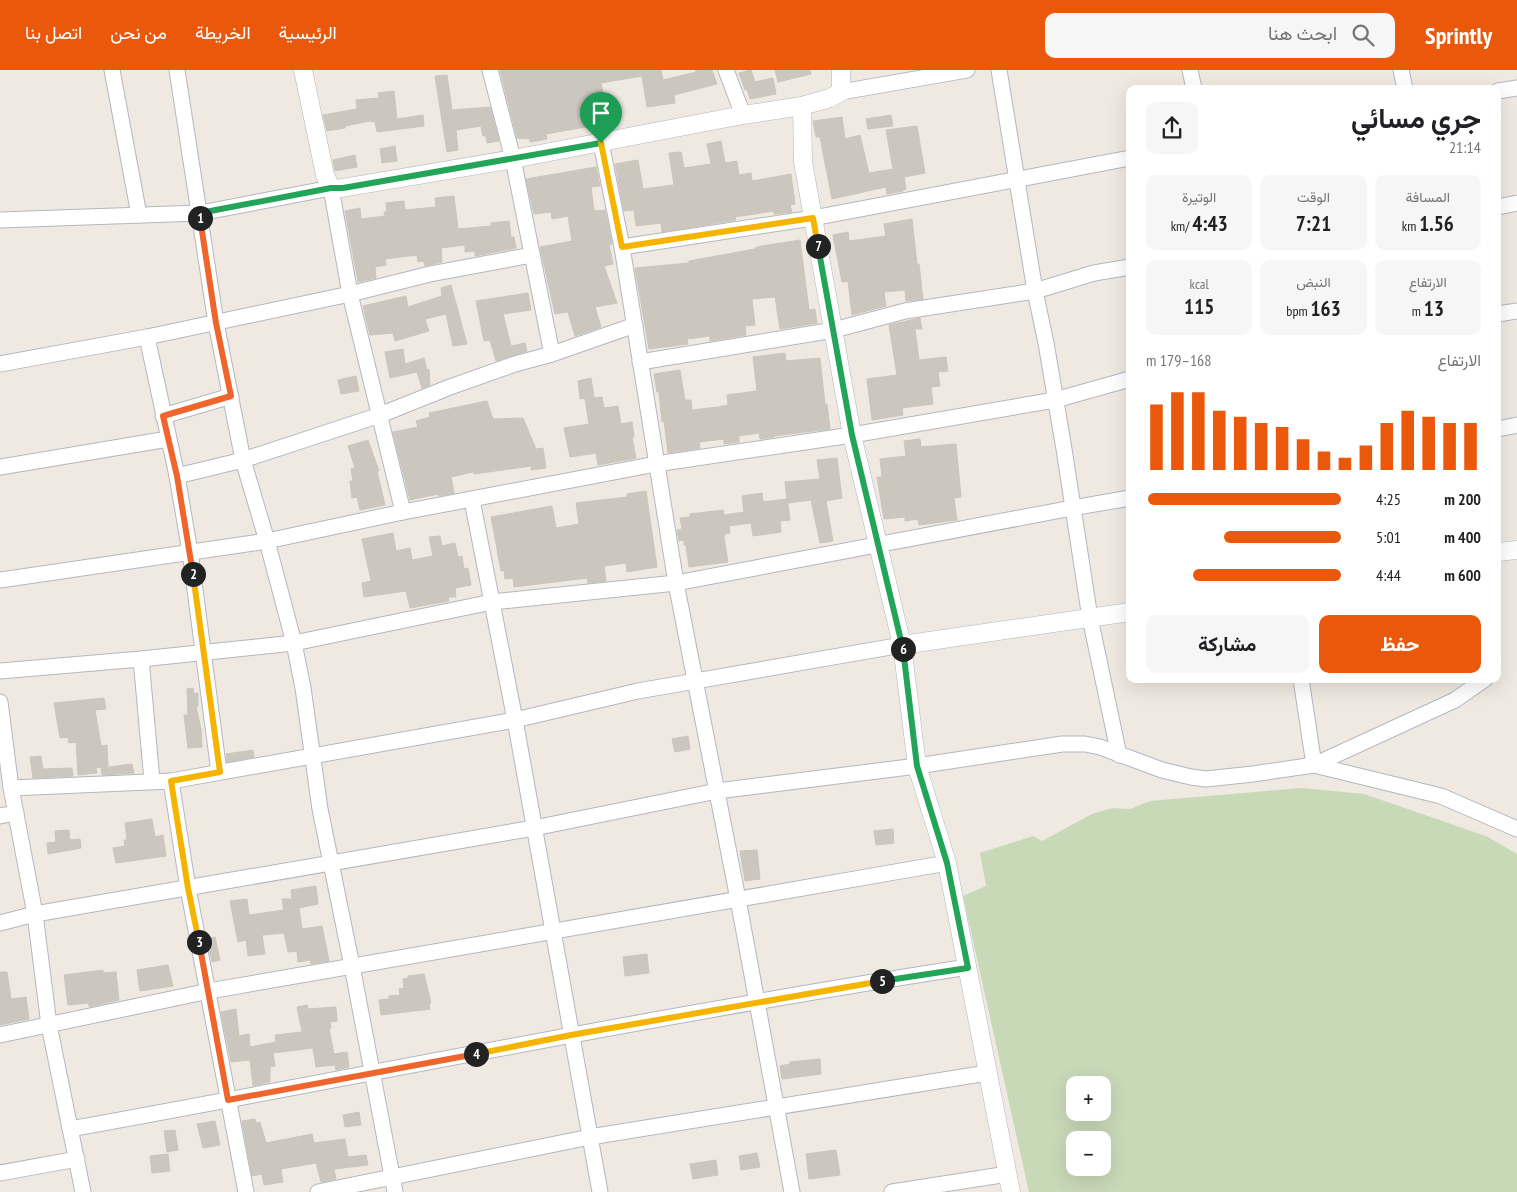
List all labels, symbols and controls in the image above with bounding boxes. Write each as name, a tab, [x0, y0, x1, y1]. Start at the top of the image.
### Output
search box	[1045, 13, 1395, 58]
text: Sprintly	[1425, 20, 1492, 51]
text: اتصل بنا	[25, 21, 82, 44]
text: من نحن	[110, 21, 167, 44]
text: الخريطة	[195, 21, 251, 44]
text: الرئيسية	[279, 21, 337, 44]
text: ابحث هنا	[1268, 21, 1337, 45]
icon: search	[1349, 21, 1377, 49]
pin	[580, 92, 622, 143]
icon: arrive	[587, 99, 615, 127]
text: جري مسائي	[1351, 99, 1481, 136]
button: share	[1146, 102, 1198, 154]
text: 21:14	[1449, 137, 1481, 157]
text: الوتيرة	[1182, 188, 1216, 206]
text: الوقت	[1297, 188, 1330, 206]
text: المسافة	[1406, 188, 1450, 206]
pin: 1	[188, 206, 212, 230]
text: 1	[197, 209, 204, 227]
text: 4:43	[1192, 210, 1228, 237]
text: 7:21	[1296, 210, 1331, 237]
text: 1.56	[1419, 210, 1454, 237]
text: /km	[1171, 217, 1192, 235]
text: km	[1402, 217, 1419, 235]
pin: 7	[806, 234, 830, 258]
text: 7	[815, 237, 822, 255]
text: النبض	[1296, 273, 1331, 291]
text: الارتفاع	[1409, 273, 1447, 291]
text: kcal	[1190, 275, 1209, 293]
text: 115	[1184, 293, 1214, 320]
text: 163	[1311, 295, 1341, 322]
text: 13	[1424, 295, 1444, 322]
text: bpm	[1286, 302, 1311, 320]
text: m	[1412, 302, 1424, 320]
text: 168–179 m	[1146, 350, 1212, 370]
text: الارتفاع	[1438, 350, 1481, 370]
text: 4:25	[1376, 489, 1401, 509]
text: 200 m	[1444, 489, 1481, 509]
text: 5:01	[1376, 527, 1401, 547]
text: 400 m	[1444, 527, 1481, 547]
pin: 2	[180, 562, 206, 586]
text: 2	[190, 565, 197, 583]
text: 4:44	[1376, 565, 1401, 585]
text: 600 m	[1444, 565, 1481, 585]
button: مشاركة	[1146, 615, 1309, 673]
button: حفظ	[1319, 615, 1481, 673]
pin: 6	[890, 636, 916, 662]
text: 6	[900, 640, 907, 658]
pin: 3	[186, 930, 212, 954]
text: 3	[196, 933, 203, 951]
pin: 5	[870, 968, 894, 994]
text: 5	[879, 972, 886, 990]
pin: 4	[464, 1042, 488, 1066]
text: 4	[473, 1045, 480, 1063]
map controls	[1066, 1076, 1111, 1176]
button: +	[1066, 1076, 1111, 1121]
button: −	[1066, 1131, 1111, 1176]

